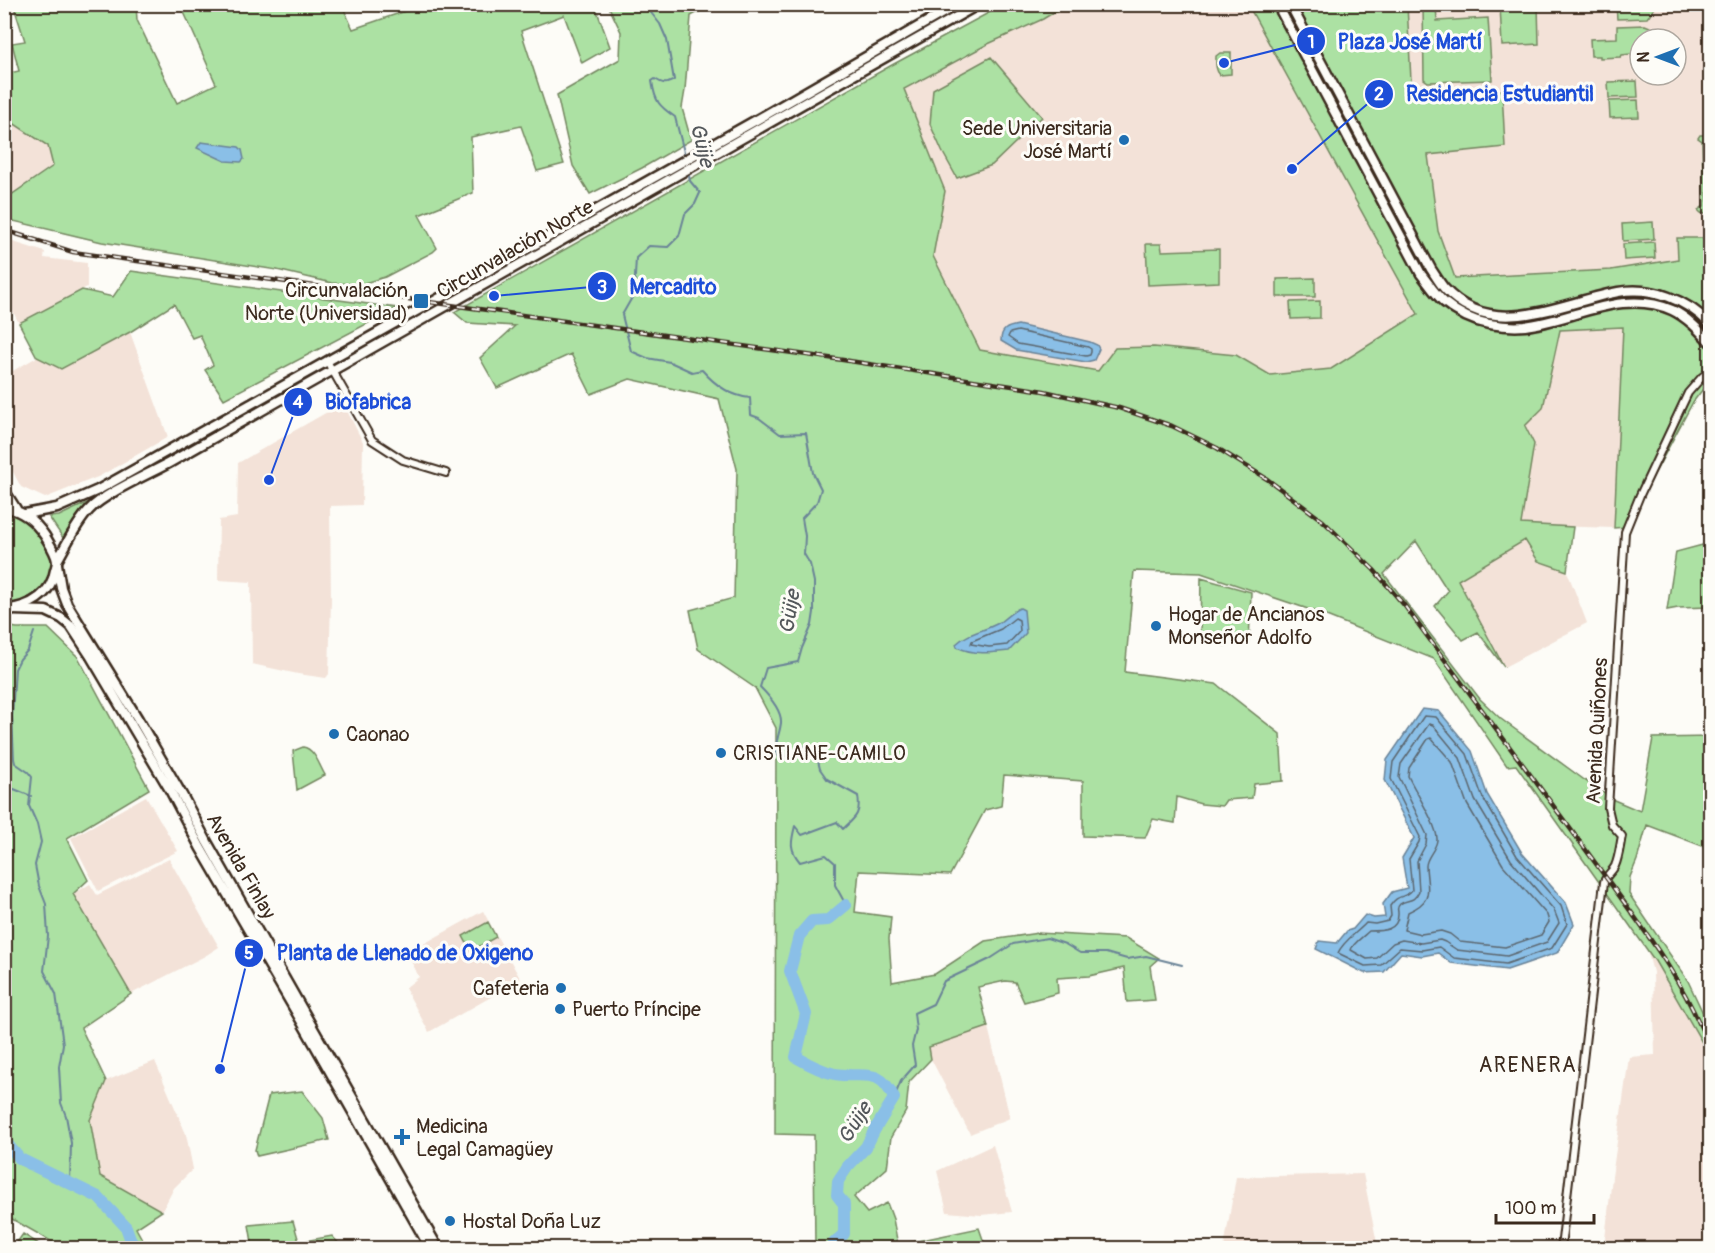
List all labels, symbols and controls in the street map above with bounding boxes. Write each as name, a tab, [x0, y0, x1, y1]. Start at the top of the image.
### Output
callout: Plaza José Martí	[1296, 22, 1494, 61]
north arrow	[1628, 27, 1688, 87]
text: Plaza José Martí	[1338, 29, 1483, 56]
text: 1	[1307, 31, 1315, 54]
text: N	[1634, 51, 1654, 62]
callout: Residencia Estudiantil	[1364, 74, 1606, 113]
text: Residencia Estudiantil	[1406, 81, 1594, 108]
text: 2	[1374, 83, 1384, 106]
place label: Sede Universitaria José Martí	[962, 116, 1112, 164]
water label: Güije	[684, 120, 721, 172]
marker: Sede Universitaria José Martí	[1117, 133, 1131, 147]
street label: Circunvalación Norte	[432, 194, 598, 304]
callout: Mercadito	[587, 267, 728, 306]
text: Mercadito	[629, 274, 717, 301]
text: 3	[597, 276, 607, 299]
place label: Circunvalación Norte (Universidad)	[245, 278, 408, 326]
marker: Circunvalación Norte (Universidad)	[412, 292, 430, 310]
callout: Biofabrica	[283, 382, 423, 421]
text: Biofabrica	[325, 389, 411, 416]
text: 4	[293, 391, 304, 414]
water label: Güije	[773, 585, 807, 636]
place label: Hogar de Ancianos Monseñor Adolfo	[1168, 602, 1325, 650]
marker: Hogar de Ancianos Monseñor Adolfo	[1149, 619, 1163, 633]
street label: Avenida Quiñones	[1581, 657, 1613, 805]
place label: Caonao	[346, 722, 410, 747]
marker: Caonao	[327, 727, 341, 741]
place label: CRISTIANE-CAMILO	[733, 741, 906, 766]
marker: CRISTIANE-CAMILO	[714, 746, 728, 760]
street label: Avenida Finlay	[201, 809, 282, 924]
callout: Planta de Llenado de Oxigeno	[234, 933, 545, 972]
text: Planta de Llenado de Oxigeno	[277, 940, 534, 967]
text: 5	[244, 942, 254, 965]
place label: Cafeteria	[473, 976, 549, 1001]
marker: Cafeteria	[554, 981, 568, 995]
place label: Puerto Príncipe	[572, 997, 701, 1022]
marker: Puerto Príncipe	[553, 1002, 567, 1016]
district label: ARENERA	[1479, 1052, 1577, 1079]
water label: Güije	[832, 1095, 880, 1149]
place label: Medicina Legal Camagüey	[416, 1114, 554, 1162]
marker: Medicina Legal Camagüey	[393, 1128, 411, 1146]
scale bar	[1496, 1187, 1594, 1225]
text: 100 m	[1505, 1197, 1557, 1220]
place label: Hostal Doña Luz	[462, 1209, 601, 1234]
marker: Hostal Doña Luz	[443, 1214, 457, 1228]

